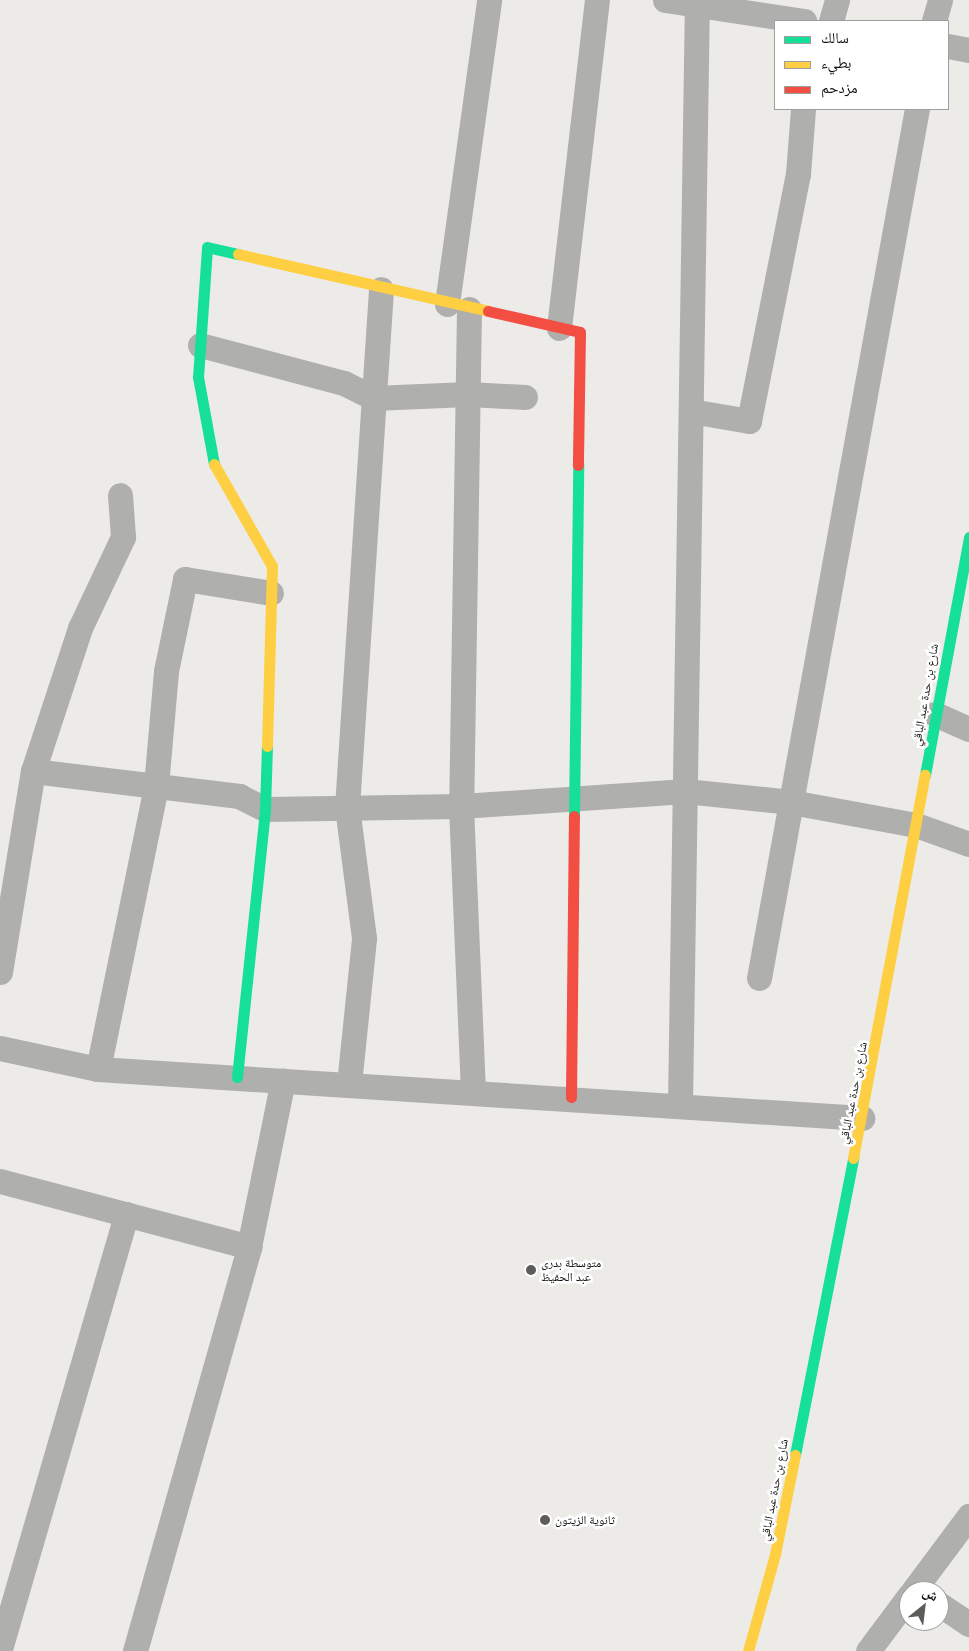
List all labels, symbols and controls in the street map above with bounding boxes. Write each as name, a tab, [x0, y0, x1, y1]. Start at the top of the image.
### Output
legend	[774, 20, 949, 110]
text: سالك	[821, 28, 849, 46]
text: بطيء	[821, 53, 851, 71]
text: مزدحم	[821, 78, 858, 96]
street label: شارع بن حدة عبد الباقي	[909, 643, 941, 747]
street label: شارع بن حدة عبد الباقي	[836, 1041, 870, 1145]
place label: متوسطة بدري عبد الحفيظ	[541, 1256, 601, 1284]
marker: متوسطة بدري عبد الحفيظ	[525, 1264, 537, 1276]
street label: شارع بن حدة عبد الباقي	[757, 1438, 791, 1542]
place label: ثانوية الزيتون	[555, 1513, 615, 1527]
marker: ثانوية الزيتون	[539, 1514, 551, 1526]
north arrow	[899, 1581, 949, 1631]
text: ش	[920, 1582, 942, 1604]

